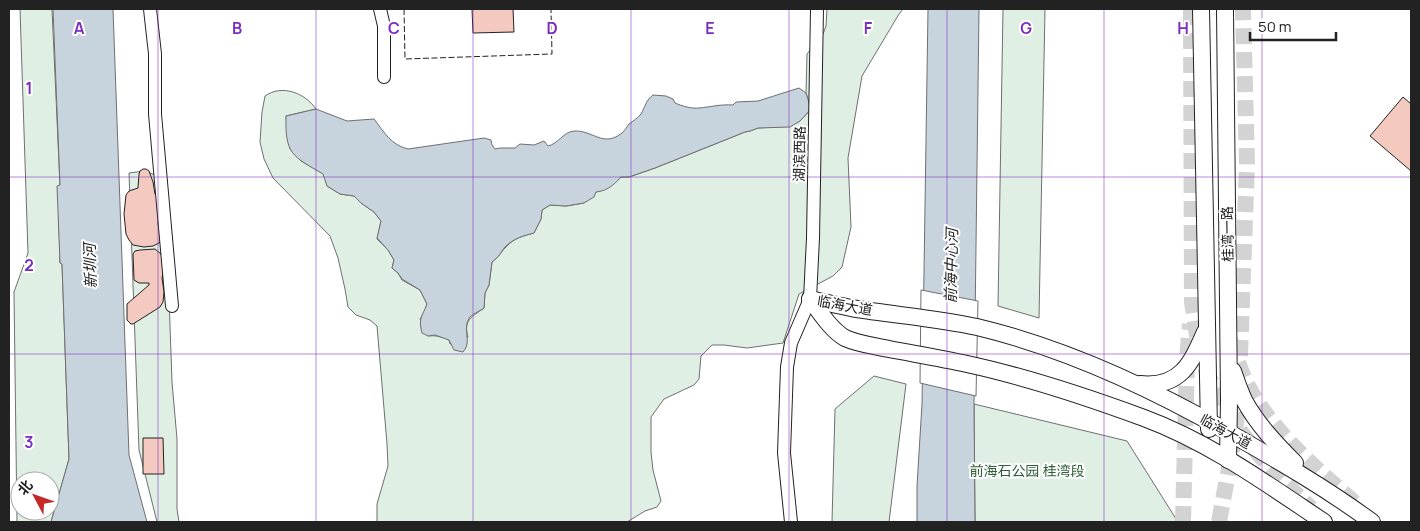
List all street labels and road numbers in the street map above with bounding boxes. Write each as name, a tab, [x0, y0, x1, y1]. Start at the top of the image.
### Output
street label: 湖滨西路	[789, 126, 809, 182]
street label: 桂湾一路	[1217, 206, 1237, 262]
street label: 临海大道	[816, 291, 874, 319]
street label: 临海大道	[1197, 409, 1255, 453]

